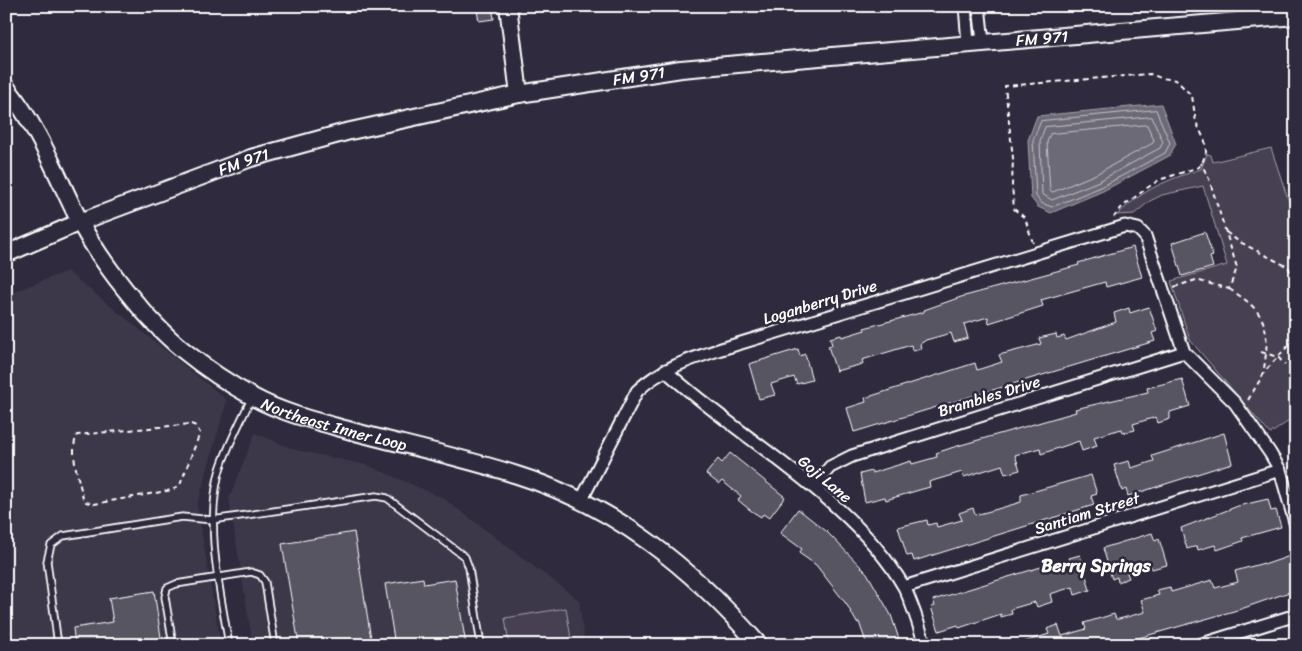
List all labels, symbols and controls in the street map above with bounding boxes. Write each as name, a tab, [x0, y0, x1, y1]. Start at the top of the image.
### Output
street label: FM 971	[1015, 21, 1069, 55]
street label: FM 971	[611, 57, 667, 94]
street label: FM 971	[214, 139, 272, 184]
street label: Loganberry Drive	[759, 271, 881, 333]
street label: Brambles Drive	[934, 367, 1044, 425]
street label: Northeast Inner Loop	[257, 389, 411, 459]
street label: Goji Lane	[791, 447, 859, 511]
street label: Santiam Street	[1031, 483, 1144, 543]
district label: Berry Springs	[1041, 550, 1151, 582]

